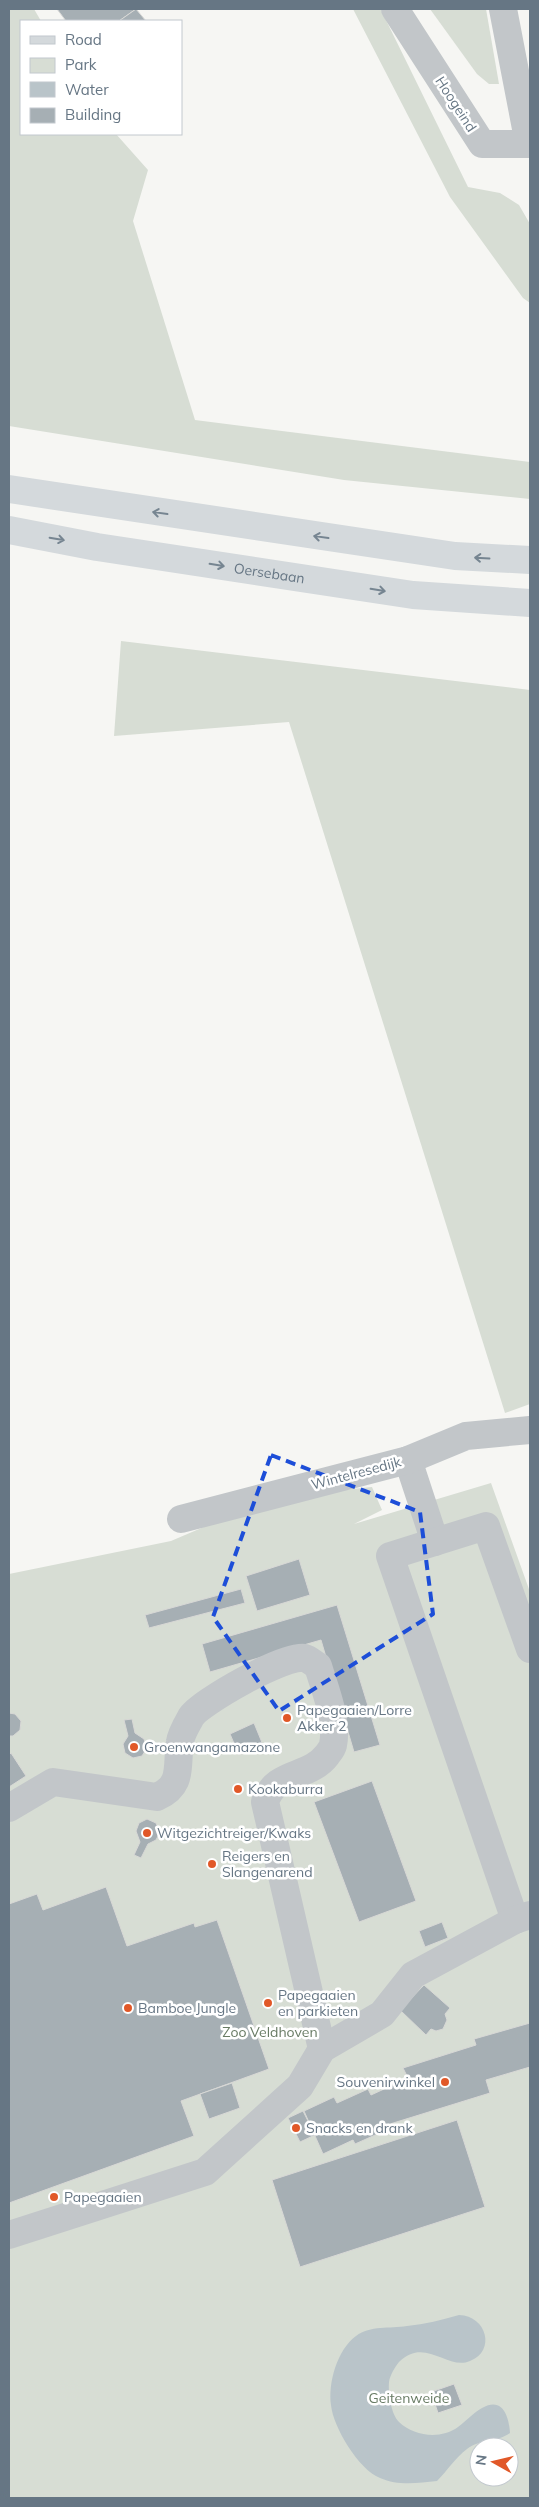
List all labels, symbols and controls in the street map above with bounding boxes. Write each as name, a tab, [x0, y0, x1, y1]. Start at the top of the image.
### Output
legend	[20, 20, 182, 135]
text: Road	[65, 30, 102, 49]
text: Park	[65, 55, 97, 74]
street label: Hoogeind	[431, 73, 481, 135]
text: Water	[65, 80, 109, 99]
text: Building	[65, 105, 121, 124]
one-way arrow	[152, 508, 168, 518]
one-way arrow	[313, 531, 329, 541]
one-way arrow	[48, 535, 64, 545]
one-way arrow	[474, 553, 490, 562]
street label: Oersebaan	[233, 559, 306, 587]
one-way arrow	[209, 560, 225, 570]
one-way arrow	[369, 585, 385, 595]
street label: Wintelresedijk	[309, 1452, 404, 1494]
place label: Papegaaien/Lorre Akker 2	[297, 1701, 412, 1735]
marker: Papegaaien/Lorre Akker 2	[281, 1712, 293, 1724]
place label: Groenwangamazone	[144, 1738, 280, 1756]
marker: Groenwangamazone	[128, 1741, 140, 1753]
place label: Kookaburra	[248, 1780, 323, 1798]
marker: Kookaburra	[232, 1783, 244, 1795]
place label: Witgezichtreiger/Kwaks	[157, 1824, 311, 1842]
marker: Witgezichtreiger/Kwaks	[141, 1827, 153, 1839]
place label: Reigers en Slangenarend	[222, 1847, 313, 1881]
marker: Reigers en Slangenarend	[206, 1858, 218, 1870]
place label: Papegaaien en parkieten	[278, 1986, 358, 2020]
marker: Papegaaien en parkieten	[262, 1997, 274, 2009]
place label: Bamboe Jungle	[138, 1999, 236, 2017]
marker: Bamboe Jungle	[122, 2002, 134, 2014]
park label: Zoo Veldhoven	[222, 2023, 318, 2041]
place label: Souvenirwinkel	[337, 2073, 435, 2091]
marker: Souvenirwinkel	[439, 2076, 451, 2088]
place label: Snacks en drank	[306, 2119, 413, 2137]
marker: Snacks en drank	[290, 2122, 302, 2134]
place label: Papegaaien	[64, 2188, 142, 2206]
marker: Papegaaien	[48, 2191, 60, 2203]
park label: Geitenweide	[369, 2389, 449, 2407]
north arrow	[469, 2437, 519, 2487]
text: N	[471, 2454, 491, 2467]

